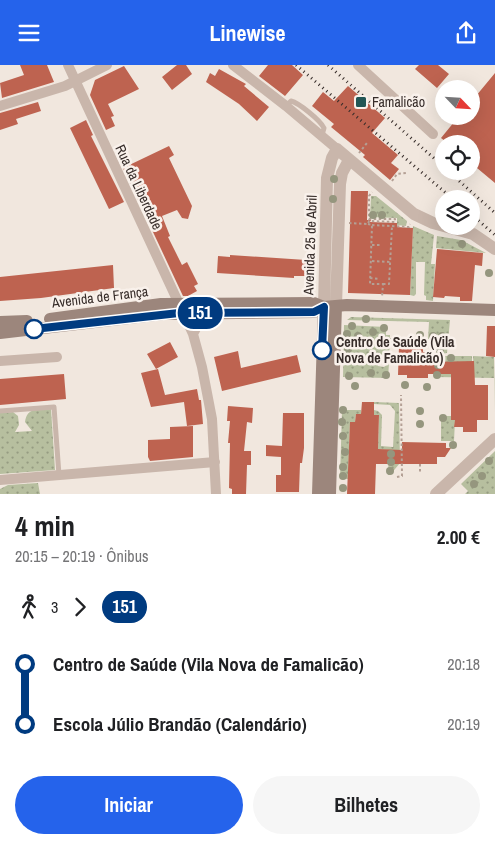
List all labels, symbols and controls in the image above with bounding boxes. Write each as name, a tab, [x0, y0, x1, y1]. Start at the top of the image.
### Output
text: Linewise	[209, 18, 286, 48]
icon: menu	[15, 19, 43, 47]
icon: share	[452, 19, 480, 47]
north arrow	[435, 80, 480, 125]
map controls	[435, 80, 480, 235]
place label: Famalicão	[372, 93, 425, 111]
marker: Famalicão	[354, 95, 368, 109]
button: locate	[435, 135, 480, 180]
street label: Rua da Liberdade	[111, 142, 167, 232]
button: layers	[435, 190, 480, 235]
street label: Avenida 25 de Abril	[299, 195, 321, 296]
street label: Avenida de França	[50, 282, 150, 312]
line badge: 151	[171, 297, 229, 329]
text: 151	[188, 300, 212, 325]
unlabelled marker	[24, 319, 44, 339]
place label: Centro de Saúde (Vila Nova de Famalicão)	[336, 333, 455, 367]
marker: Centro de Saúde (Vila Nova de Famalicão)	[312, 340, 332, 360]
text: 4 min	[15, 507, 75, 545]
text: 2.00 €	[437, 524, 480, 550]
text: 20:15 – 20:19 · Ônibus	[15, 545, 149, 567]
icon: walk	[15, 593, 43, 621]
icon: forward	[66, 593, 94, 621]
text: 151	[112, 594, 137, 619]
text: 3	[51, 596, 58, 618]
text: Centro de Saúde (Vila Nova de Famalicão)	[53, 651, 364, 677]
text: 20:18	[447, 653, 480, 675]
text: Escola Júlio Brandão (Calendário)	[53, 711, 307, 737]
text: 20:19	[447, 713, 480, 735]
button: Iniciar	[15, 776, 243, 834]
button: Bilhetes	[253, 776, 480, 834]

